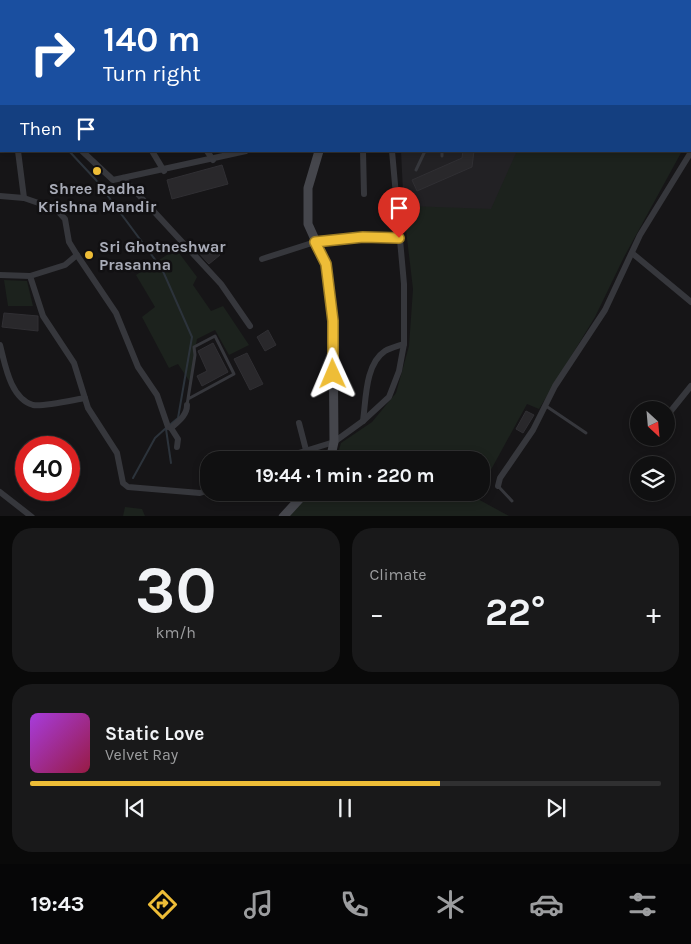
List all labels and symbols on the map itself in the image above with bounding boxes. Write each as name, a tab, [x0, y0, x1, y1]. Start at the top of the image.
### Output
marker: Shree Radha Krishna Mandir	[91, 165, 103, 177]
place label: Shree Radha Krishna Mandir	[38, 179, 157, 216]
pin	[378, 187, 420, 238]
place label: Sri Ghotneshwar Prasanna	[99, 237, 226, 274]
marker: Sri Ghotneshwar Prasanna	[83, 249, 95, 261]
position arrow	[306, 347, 358, 399]
north arrow	[630, 401, 675, 446]
speed limit sign: 40	[15, 436, 80, 501]

